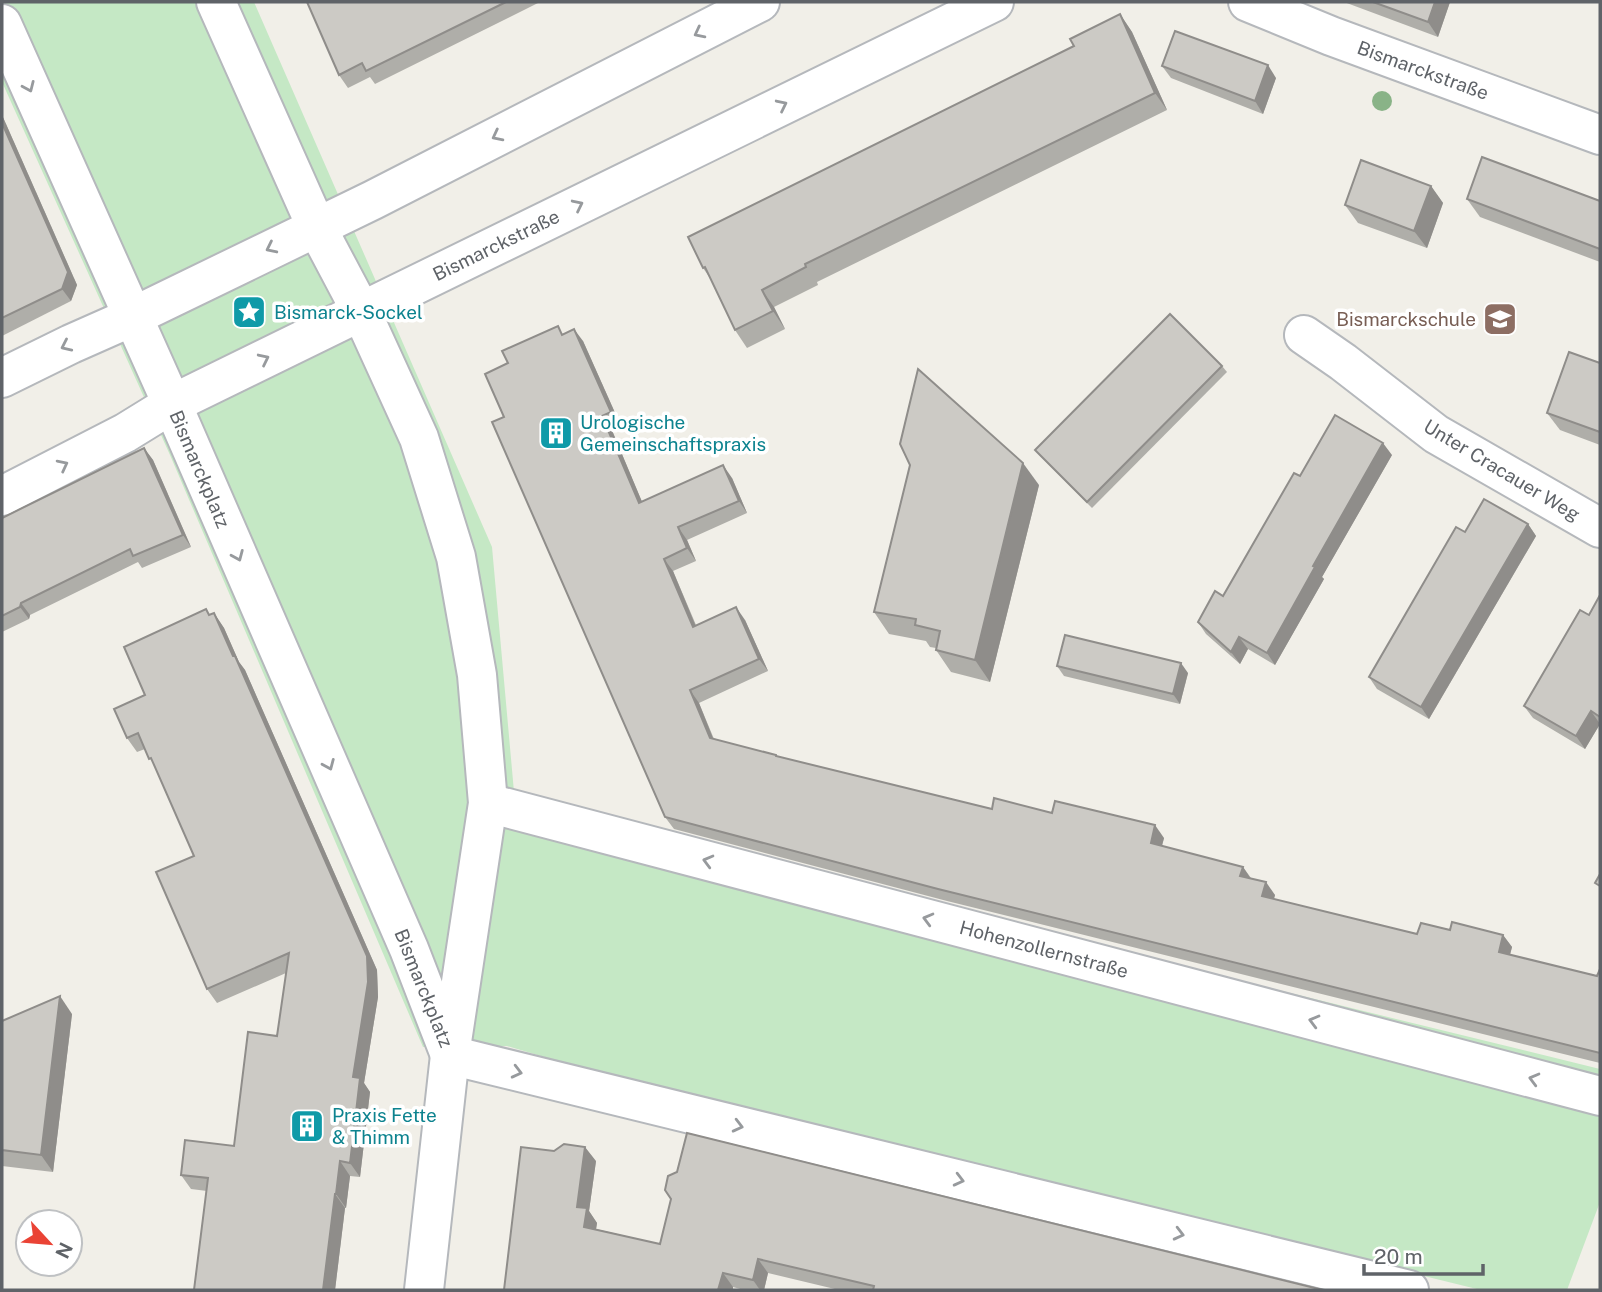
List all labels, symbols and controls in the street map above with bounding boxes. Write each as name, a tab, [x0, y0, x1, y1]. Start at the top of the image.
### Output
one-way arrow	[694, 24, 706, 38]
street label: Bismarckstraße	[1354, 36, 1492, 104]
one-way arrow	[21, 79, 35, 92]
one-way arrow	[775, 99, 787, 113]
one-way arrow	[492, 128, 504, 142]
one-way arrow	[571, 199, 583, 213]
street label: Bismarckstraße	[429, 205, 563, 285]
one-way arrow	[266, 240, 278, 254]
place icon: Bismarck-Sockel	[230, 293, 268, 331]
school or university icon: Bismarckschule	[1481, 300, 1519, 338]
place label: Bismarck-Sockel	[274, 301, 423, 323]
place label: Bismarckschule	[1336, 308, 1476, 330]
one-way arrow	[61, 338, 73, 352]
one-way arrow	[257, 353, 269, 367]
street label: Bismarckplatz	[165, 407, 235, 531]
place label: Urologische Gemeinschaftspraxis	[580, 411, 766, 455]
building icon: Urologische Gemeinschaftspraxis	[537, 414, 575, 452]
street label: Unter Cracauer Weg	[1420, 415, 1584, 525]
one-way arrow	[56, 460, 68, 473]
one-way arrow	[230, 549, 244, 562]
one-way arrow	[321, 758, 335, 770]
one-way arrow	[703, 855, 715, 869]
one-way arrow	[923, 913, 935, 927]
street label: Hohenzollernstraße	[957, 916, 1131, 982]
street label: Bismarckplatz	[390, 926, 458, 1050]
one-way arrow	[1308, 1015, 1320, 1029]
one-way arrow	[510, 1064, 522, 1078]
one-way arrow	[1528, 1073, 1540, 1087]
place label: Praxis Fette & Thimm	[332, 1104, 437, 1148]
building icon: Praxis Fette & Thimm	[288, 1107, 326, 1145]
one-way arrow	[731, 1118, 743, 1132]
one-way arrow	[952, 1172, 964, 1186]
north arrow	[14, 1208, 84, 1278]
one-way arrow	[1173, 1226, 1185, 1240]
scale bar	[1364, 1232, 1483, 1276]
text: N	[51, 1239, 77, 1262]
text: 20 m	[1374, 1244, 1423, 1269]

